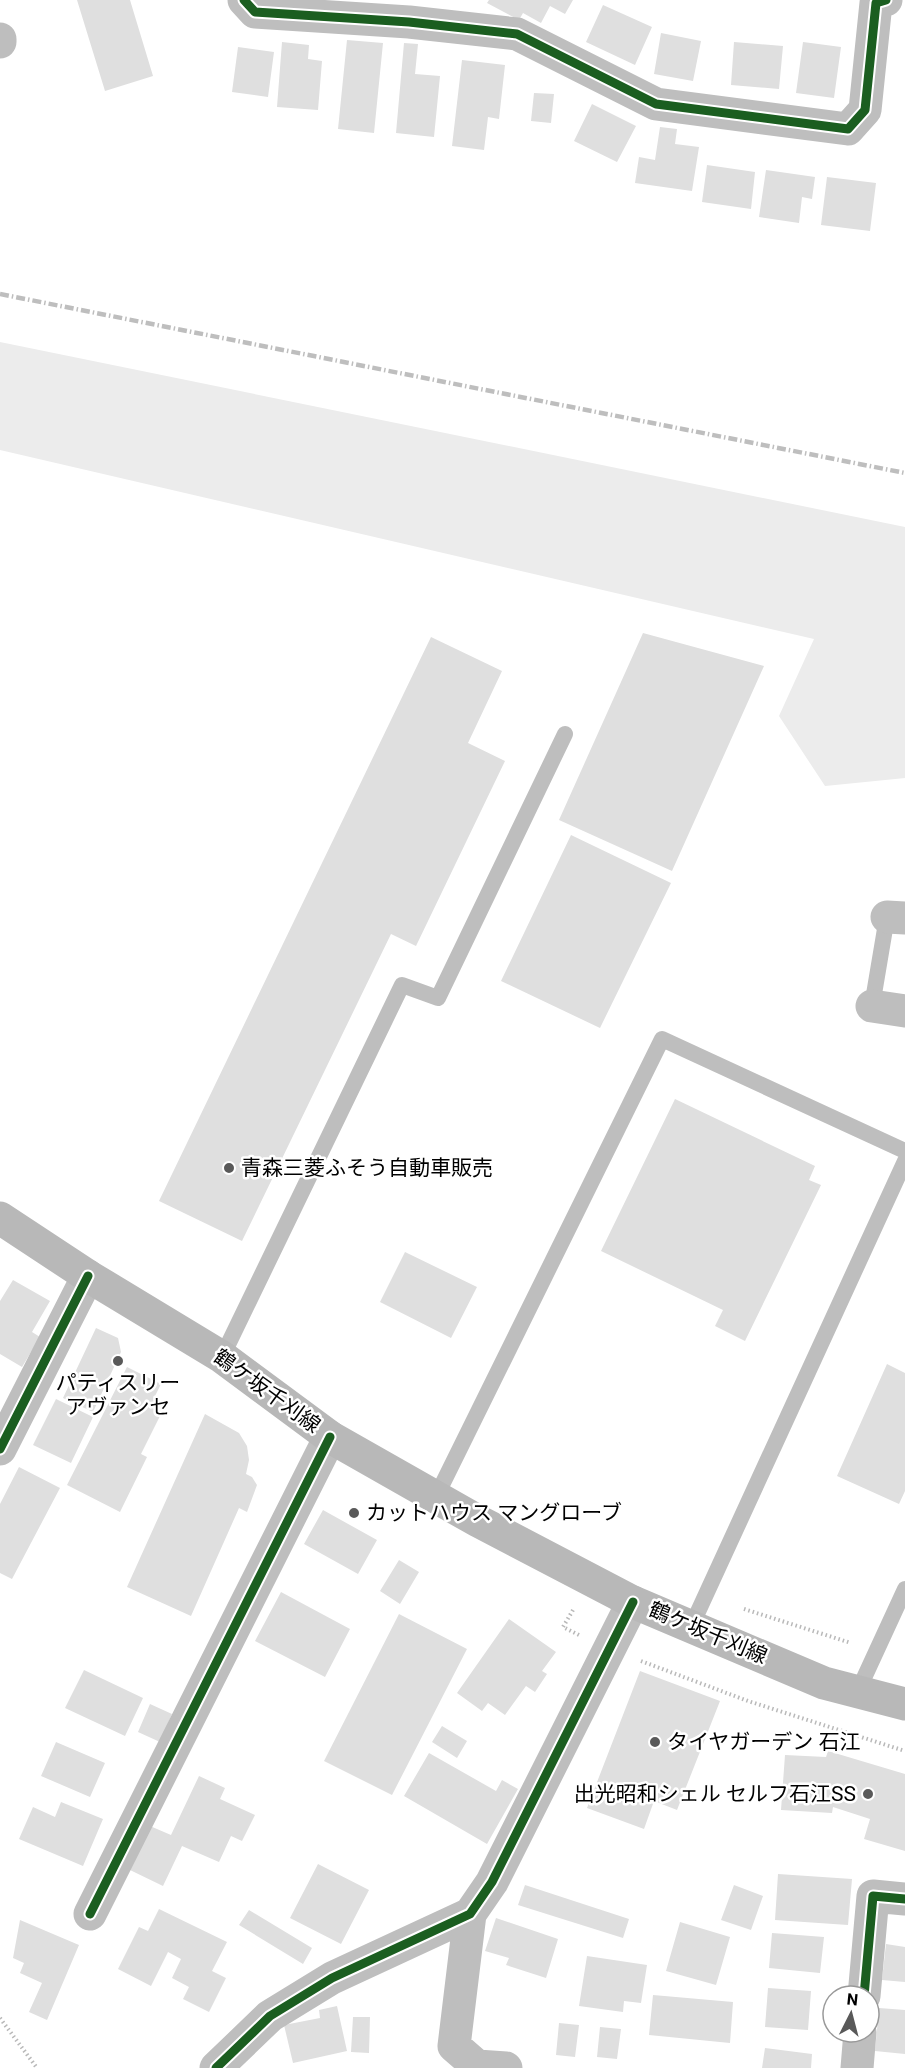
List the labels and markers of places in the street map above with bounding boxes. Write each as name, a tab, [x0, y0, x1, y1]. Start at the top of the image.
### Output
place label: 青森三菱ふそう自動車販売	[241, 1156, 493, 1180]
marker: 青森三菱ふそう自動車販売	[222, 1161, 236, 1175]
marker: パティスリー アヴァンセ	[111, 1354, 125, 1368]
place label: パティスリー アヴァンセ	[56, 1371, 180, 1419]
place label: カットハウス マングローブ	[366, 1501, 622, 1525]
marker: カットハウス マングローブ	[347, 1506, 361, 1520]
place label: タイヤガーデン 石江	[667, 1730, 861, 1754]
marker: タイヤガーデン 石江	[648, 1735, 662, 1749]
place label: 出光昭和シェル セルフ石江SS	[574, 1782, 856, 1806]
marker: 出光昭和シェル セルフ石江SS	[861, 1787, 875, 1801]

